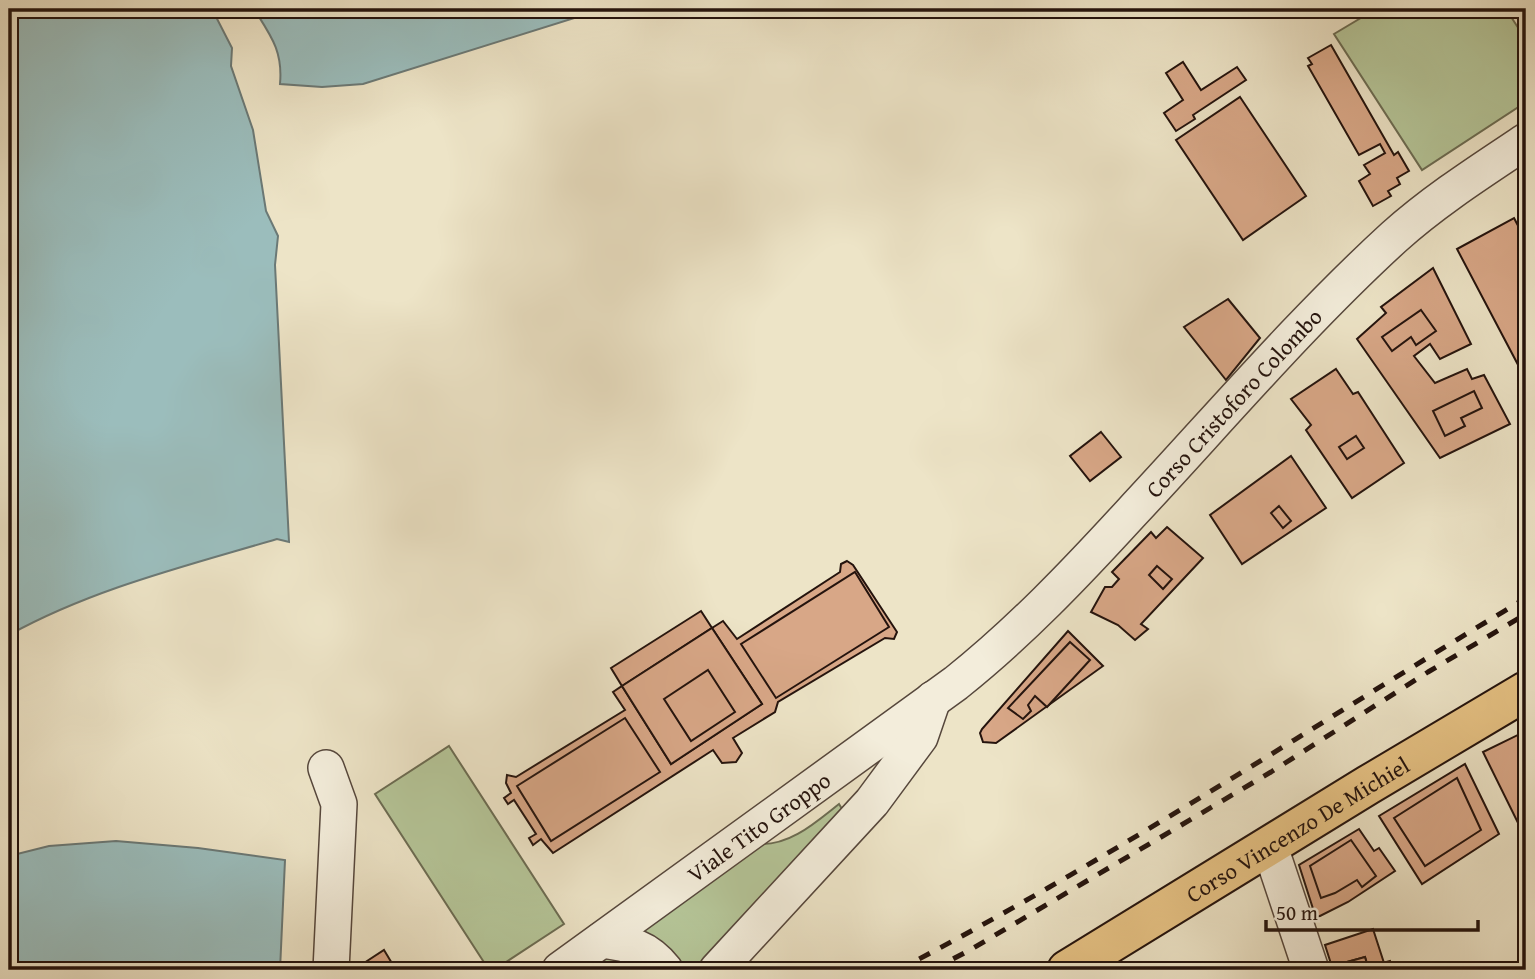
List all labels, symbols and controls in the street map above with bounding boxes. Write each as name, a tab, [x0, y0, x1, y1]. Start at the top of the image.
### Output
street label: Corso Cristoforo Colombo	[1137, 300, 1329, 504]
street label: Corso Vincenzo De Michiel	[1179, 748, 1415, 910]
street label: Viale Tito Groppo	[680, 763, 837, 890]
scale bar	[1266, 888, 1477, 932]
text: 50 m	[1276, 897, 1318, 928]

